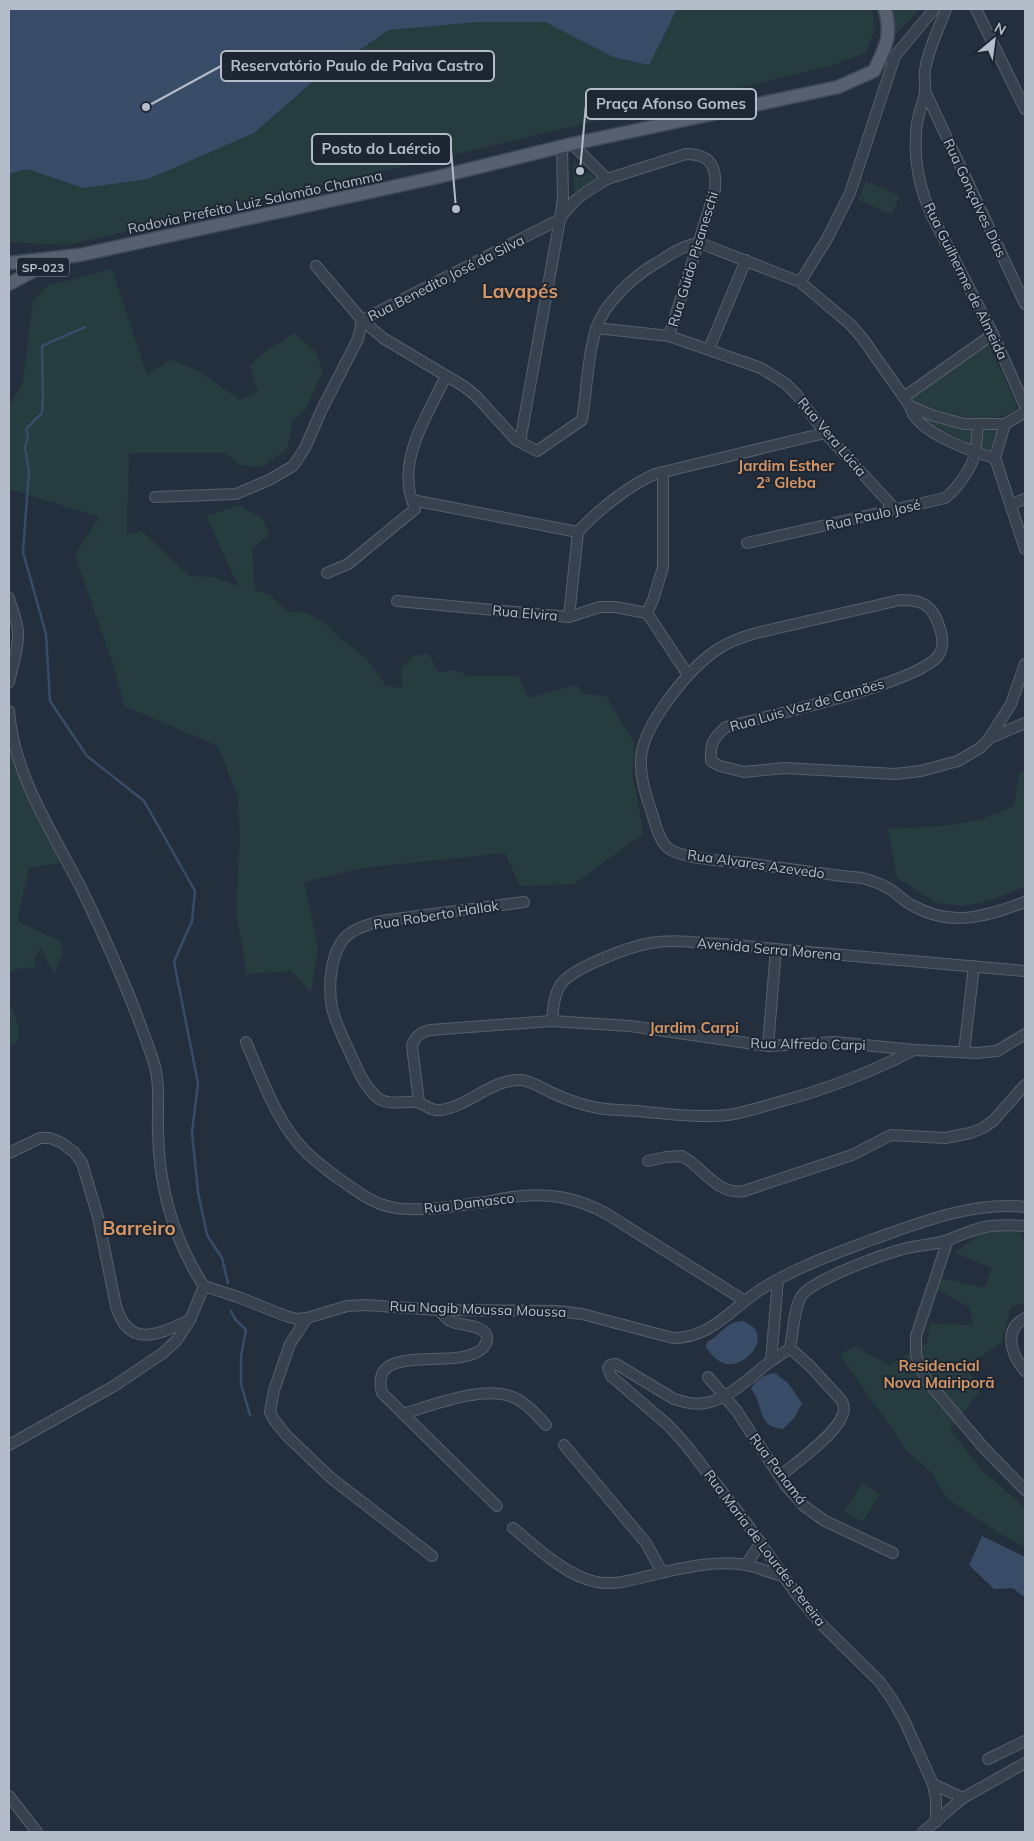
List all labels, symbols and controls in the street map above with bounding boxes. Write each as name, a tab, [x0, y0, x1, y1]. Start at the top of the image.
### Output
north arrow	[969, 15, 1019, 65]
text: N	[991, 18, 1009, 39]
callout: Reservatório Paulo de Paiva Castro	[221, 51, 494, 81]
text: Reservatório Paulo de Paiva Castro	[230, 56, 484, 75]
callout: Praça Afonso Gomes	[586, 89, 756, 119]
text: Praça Afonso Gomes	[596, 94, 746, 113]
callout: Posto do Laércio	[312, 134, 451, 164]
street label: Rua Gonçalves Dias	[939, 135, 1011, 261]
text: Posto do Laércio	[322, 139, 441, 158]
street label: Rodovia Prefeito Luiz Salomão Chamma	[126, 166, 384, 238]
street label: Rua Guido Pisaneschi	[664, 189, 722, 329]
street label: Rua Guilherme de Almeida	[920, 199, 1012, 363]
street label: Rua Benedito José da Silva	[365, 231, 527, 325]
road number: SP-023	[17, 258, 69, 276]
district label: Lavapés	[482, 279, 558, 303]
street label: Rua Vera Lúcia	[794, 394, 870, 480]
district label: Jardim Esther 2ª Gleba	[738, 456, 834, 492]
street label: Rua Paulo José	[824, 495, 922, 535]
street label: Rua Elvira	[492, 601, 558, 625]
street label: Rua Luis Vaz de Camões	[728, 674, 886, 736]
street label: Rua Alvares Azevedo	[686, 845, 826, 883]
street label: Rua Roberto Hallak	[372, 896, 501, 934]
street label: Avenida Serra Morena	[696, 934, 842, 964]
district label: Jardim Carpi	[649, 1018, 739, 1037]
street label: Rua Alfredo Carpi	[750, 1034, 866, 1054]
street label: Rua Damasco	[423, 1189, 515, 1217]
district label: Barreiro	[102, 1216, 176, 1240]
street label: Rua Nagib Moussa Moussa	[389, 1297, 567, 1321]
district label: Residencial Nova Mairiporã	[884, 1356, 994, 1392]
street label: Rua Panamá	[745, 1430, 811, 1508]
street label: Rua Maria de Lourdes Pereira	[700, 1466, 830, 1630]

